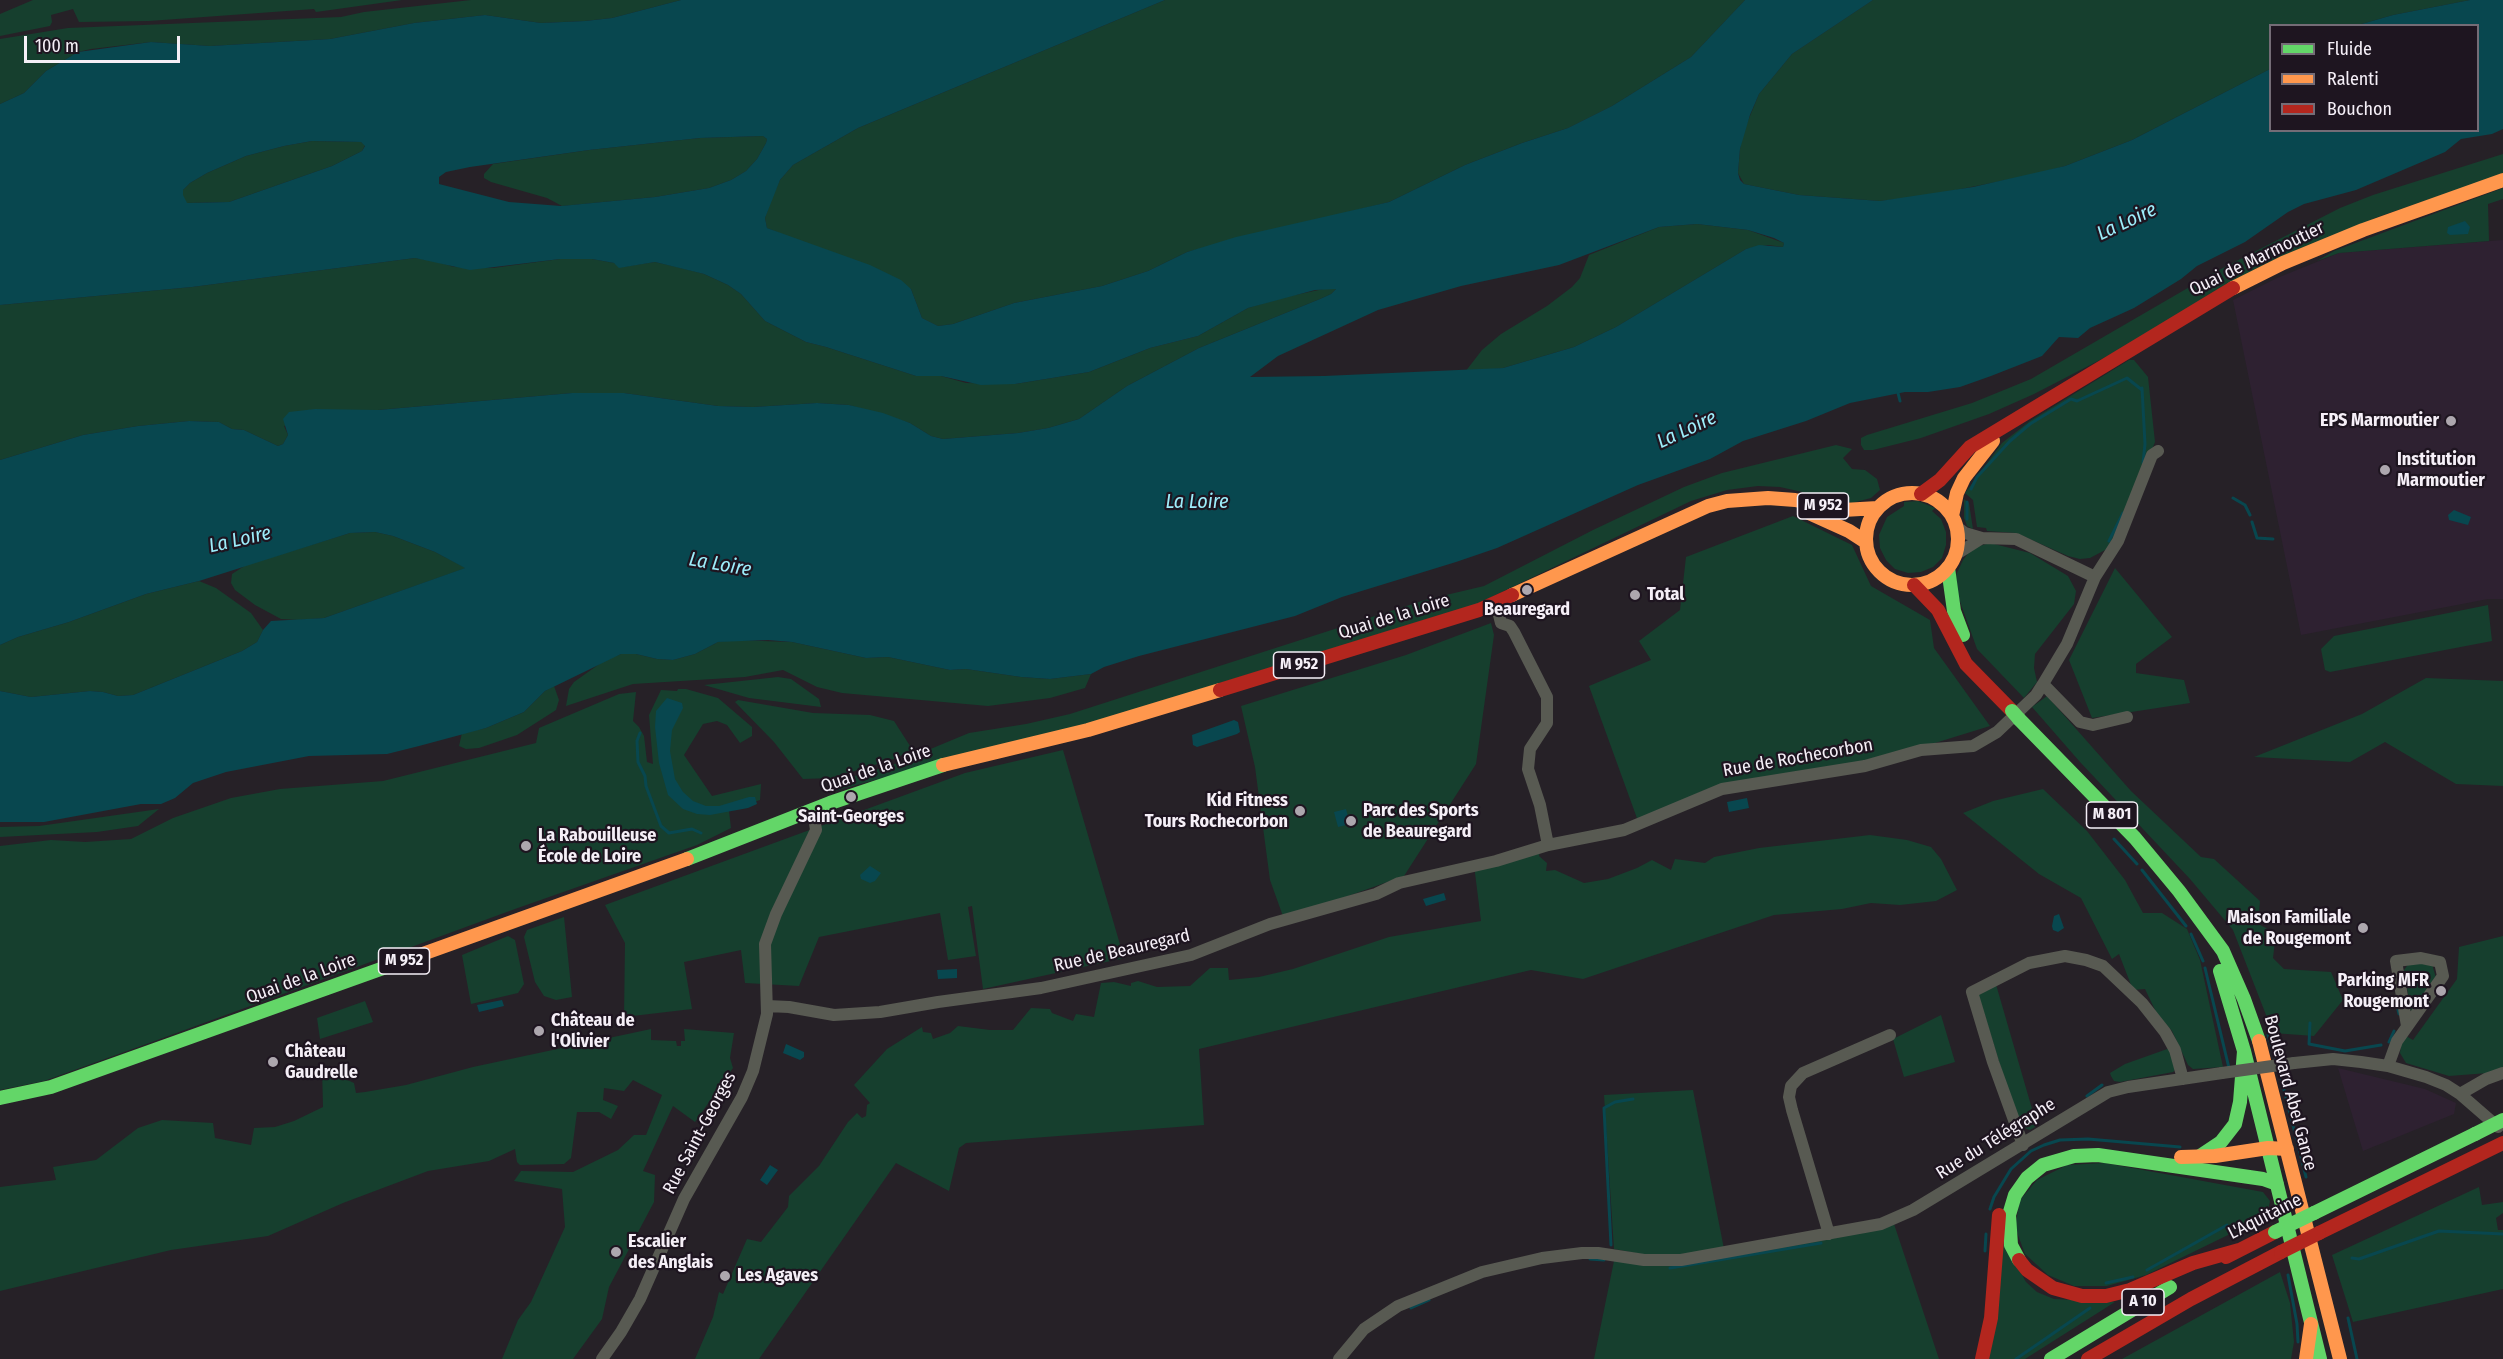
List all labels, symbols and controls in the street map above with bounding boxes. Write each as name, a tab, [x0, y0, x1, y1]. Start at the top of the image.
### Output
scale bar	[27, 24, 183, 62]
legend	[2269, 24, 2479, 132]
text: 100 m	[35, 35, 79, 57]
text: Fluide	[2327, 38, 2372, 60]
text: Ralenti	[2327, 68, 2379, 90]
text: Bouchon	[2327, 98, 2392, 120]
water label: La Loire	[2093, 198, 2161, 246]
street label: Quai de Marmoutier	[2186, 217, 2328, 301]
water label: La Loire	[1653, 406, 1721, 454]
place label: EPS Marmoutier	[2320, 410, 2439, 432]
marker: EPS Marmoutier	[2444, 414, 2458, 428]
place label: Institution Marmoutier	[2397, 449, 2485, 492]
marker: Institution Marmoutier	[2378, 463, 2392, 477]
water label: La Loire	[1165, 490, 1229, 514]
road number: M 952	[1798, 493, 1848, 519]
water label: La Loire	[207, 521, 273, 559]
water label: La Loire	[687, 548, 753, 582]
marker: Beauregard	[1520, 583, 1534, 597]
place label: Total	[1647, 584, 1684, 606]
marker: Total	[1628, 588, 1642, 602]
street label: Quai de la Loire	[1336, 590, 1452, 644]
place label: Beauregard	[1484, 599, 1570, 621]
road number: M 952	[1274, 652, 1324, 678]
street label: Rue de Rochecorbon	[1721, 734, 1875, 782]
street label: Quai de la Loire	[818, 740, 934, 798]
marker: Saint-Georges	[844, 790, 858, 804]
place label: Kid Fitness Tours Rochecorbon	[1145, 790, 1288, 832]
place label: Parc des Sports de Beauregard	[1363, 800, 1479, 842]
road number: M 801	[2086, 802, 2138, 828]
marker: Kid Fitness Tours Rochecorbon	[1293, 804, 1307, 818]
place label: Saint-Georges	[798, 806, 904, 828]
marker: Parc des Sports de Beauregard	[1344, 814, 1358, 828]
place label: La Rabouilleuse École de Loire	[538, 825, 656, 868]
marker: La Rabouilleuse École de Loire	[519, 839, 533, 853]
place label: Maison Familiale de Rougemont	[2227, 907, 2351, 950]
marker: Maison Familiale de Rougemont	[2356, 921, 2370, 935]
street label: Rue de Beauregard	[1052, 925, 1192, 977]
road number: M 952	[378, 948, 430, 974]
street label: Quai de la Loire	[243, 949, 359, 1009]
place label: Parking MFR Rougemont	[2338, 970, 2429, 1012]
marker: Parking MFR Rougemont	[2434, 984, 2448, 998]
place label: Château de l'Olivier	[551, 1010, 635, 1052]
street label: Boulevard Abel Gance	[2259, 1013, 2321, 1173]
marker: Château de l'Olivier	[532, 1024, 546, 1038]
place label: Château Gaudrelle	[285, 1041, 358, 1084]
marker: Château Gaudrelle	[266, 1055, 280, 1069]
street label: Rue Saint-Georges	[659, 1068, 741, 1198]
street label: Rue du Télégraphe	[1932, 1094, 2060, 1184]
street label: L'Aquitaine	[2225, 1189, 2305, 1245]
place label: Escalier des Anglais	[628, 1231, 713, 1274]
marker: Escalier des Anglais	[609, 1245, 623, 1259]
place label: Les Agaves	[737, 1265, 818, 1287]
marker: Les Agaves	[718, 1269, 732, 1283]
road number: A 10	[2122, 1289, 2164, 1315]

